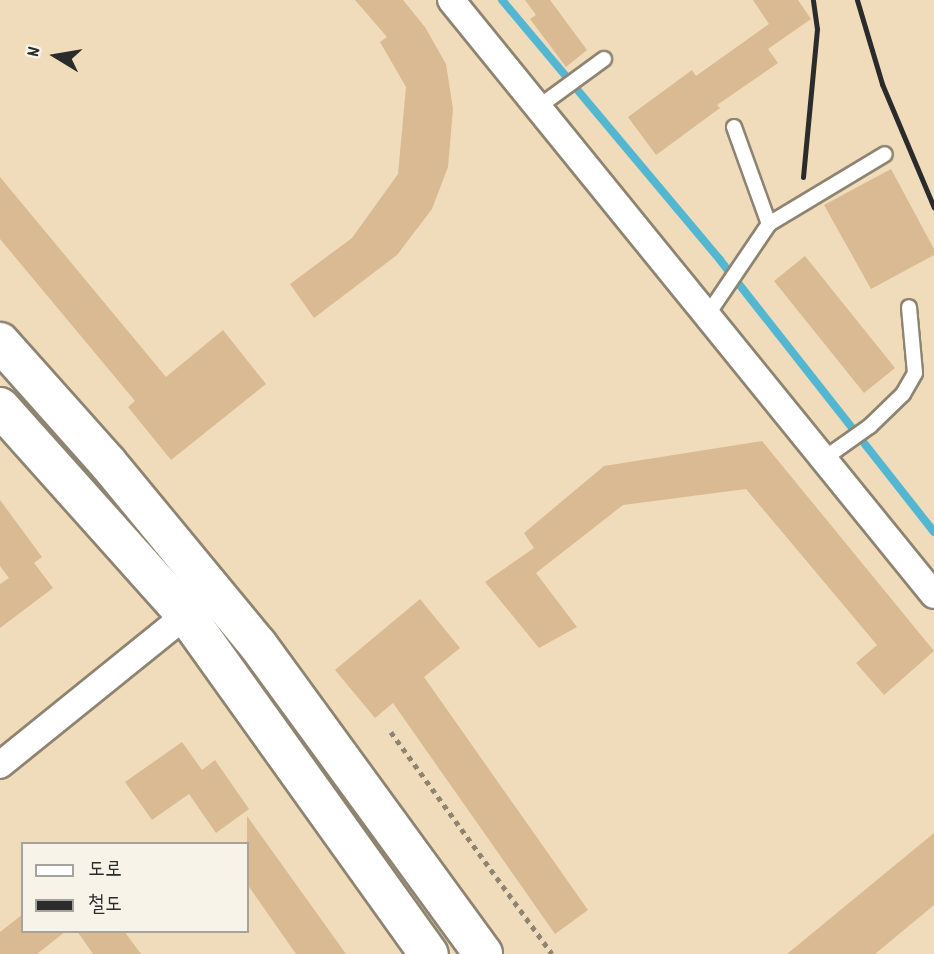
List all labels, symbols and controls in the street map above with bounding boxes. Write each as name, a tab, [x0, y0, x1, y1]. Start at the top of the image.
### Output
north arrow	[21, 21, 91, 91]
text: N	[21, 45, 49, 59]
legend	[21, 842, 248, 933]
text: 도로	[88, 856, 122, 886]
text: 철도	[88, 891, 122, 921]

